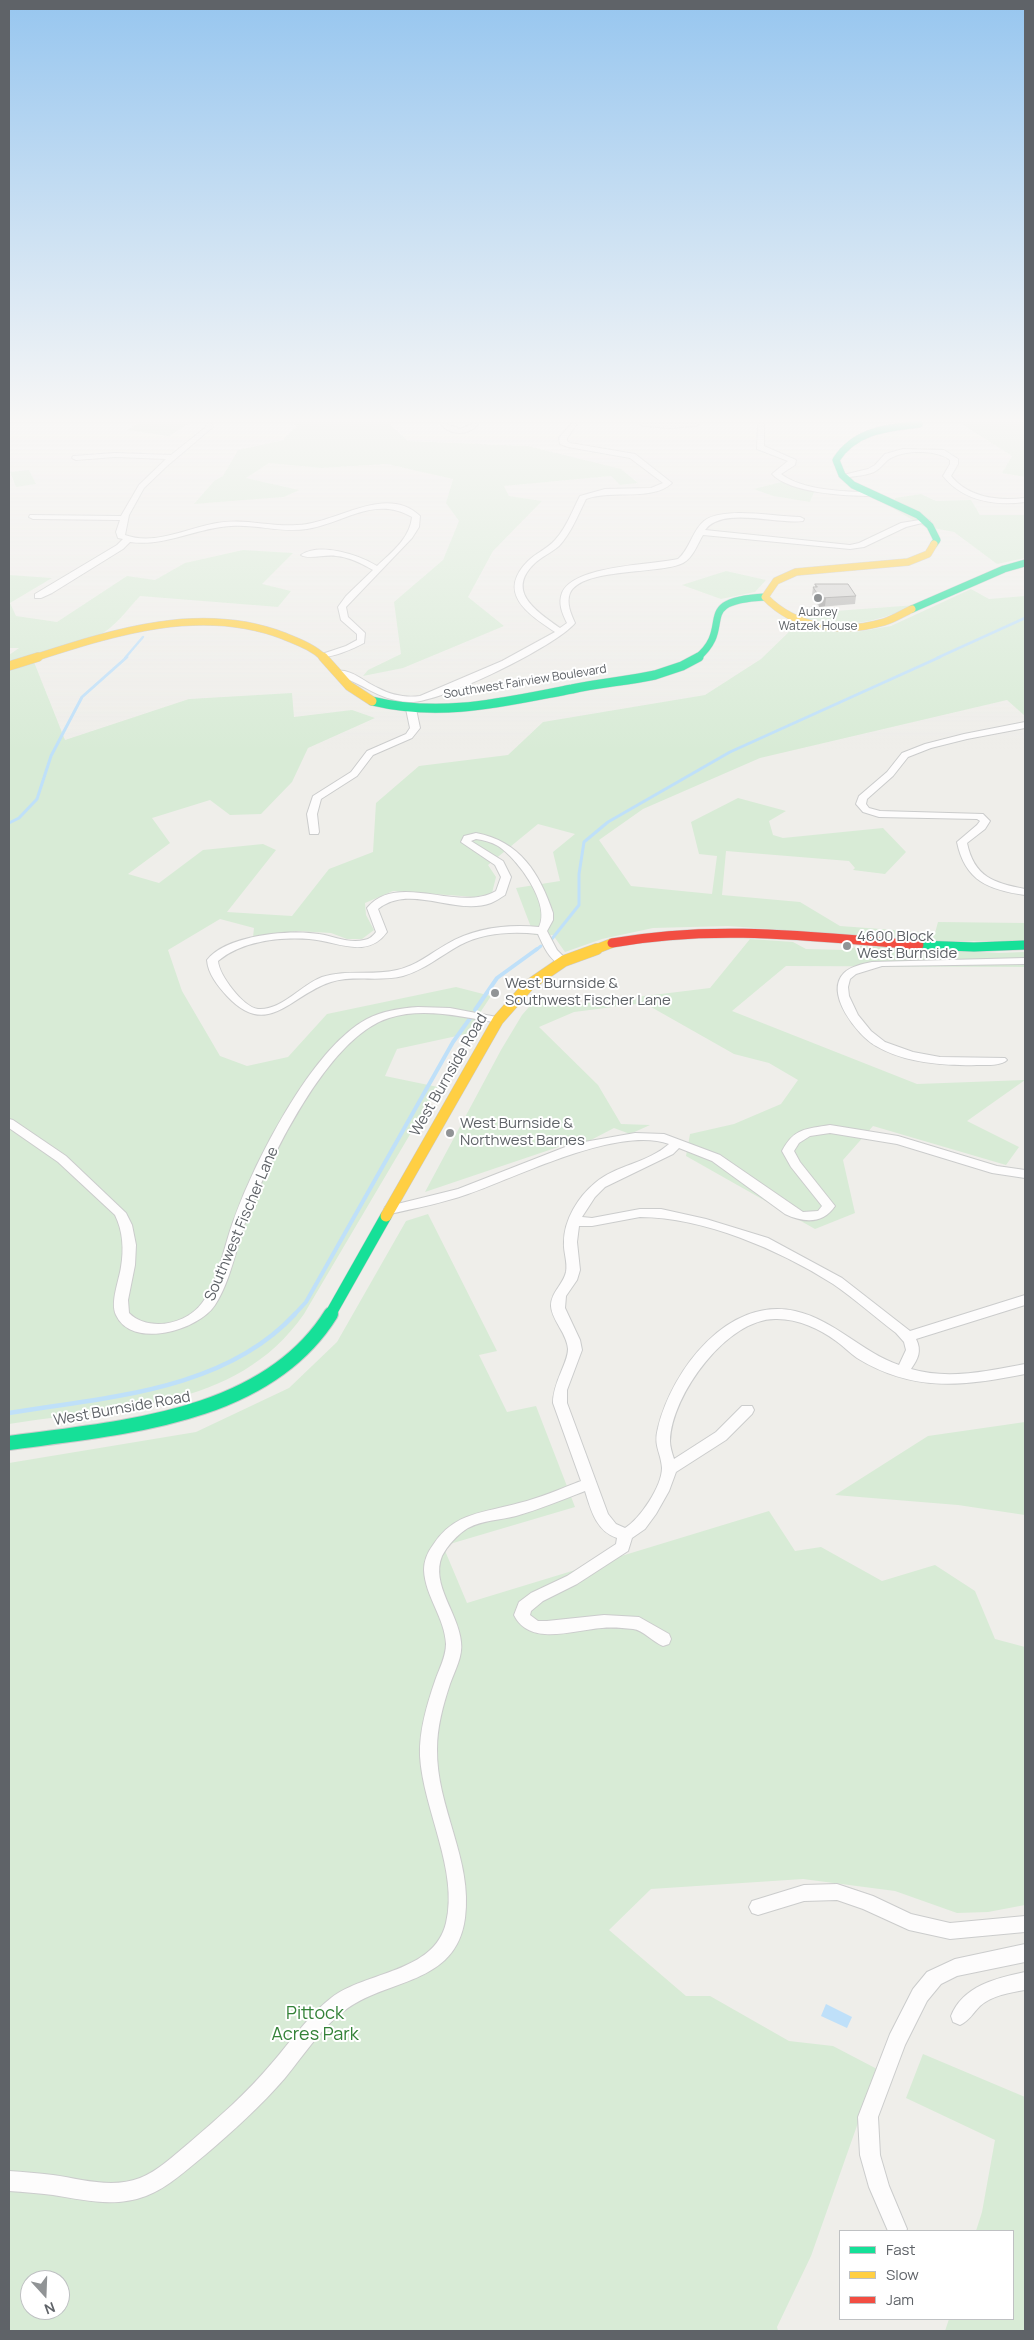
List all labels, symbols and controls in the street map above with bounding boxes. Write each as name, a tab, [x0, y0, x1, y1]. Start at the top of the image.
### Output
marker: Aubrey Watzek House	[812, 592, 824, 604]
place label: Aubrey Watzek House	[778, 606, 858, 634]
street label: Southwest Fairview Boulevard	[442, 662, 608, 702]
place label: 4600 Block West Burnside	[857, 928, 957, 963]
marker: 4600 Block West Burnside	[841, 940, 853, 952]
place label: West Burnside & Southwest Fischer Lane	[505, 975, 671, 1010]
marker: West Burnside & Southwest Fischer Lane	[489, 987, 501, 999]
street label: West Burnside Road	[407, 1010, 491, 1140]
place label: West Burnside & Northwest Barnes	[460, 1115, 585, 1150]
marker: West Burnside & Northwest Barnes	[444, 1127, 456, 1139]
street label: Southwest Fischer Lane	[201, 1144, 283, 1304]
street label: West Burnside Road	[52, 1388, 192, 1430]
park label: Pittock Acres Park	[271, 2003, 359, 2046]
legend	[839, 2230, 1014, 2320]
text: Fast	[886, 2239, 915, 2260]
text: Slow	[886, 2264, 919, 2285]
north arrow	[20, 2270, 70, 2320]
text: Jam	[886, 2289, 914, 2310]
text: N	[42, 2298, 58, 2319]

